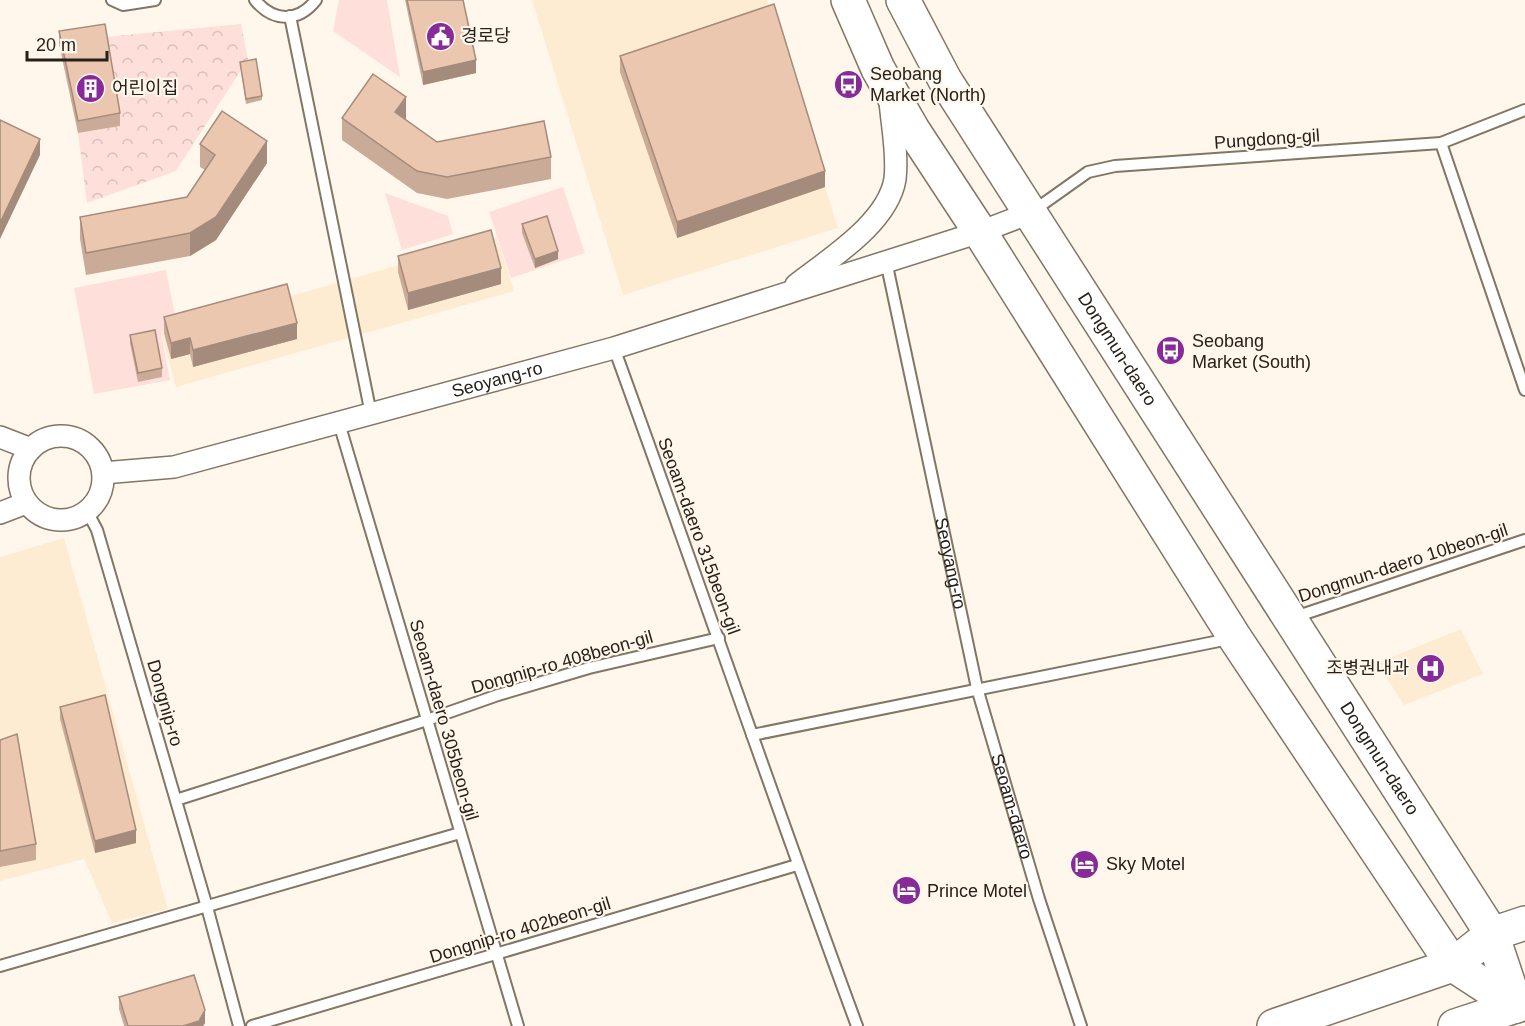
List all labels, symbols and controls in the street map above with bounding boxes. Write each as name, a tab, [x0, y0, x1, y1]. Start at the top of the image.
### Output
public building icon: 경로당	[424, 20, 456, 52]
scale bar	[27, 24, 106, 62]
place label: 경로당	[461, 26, 511, 46]
text: 20 m	[36, 35, 76, 55]
place label: Seobang Market (North)	[870, 64, 986, 105]
bus stop icon: Seobang Market (North)	[833, 68, 865, 100]
building icon: 어린이집	[75, 72, 107, 104]
place label: 어린이집	[112, 78, 178, 98]
street label: Pungdong-gil	[1213, 125, 1321, 153]
street label: Dongmun-daero	[1074, 289, 1161, 409]
place label: Seobang Market (South)	[1192, 331, 1311, 372]
bus stop icon: Seobang Market (South)	[1155, 335, 1187, 367]
street label: Seoyang-ro	[450, 358, 545, 401]
street label: Seoam-daero 315beon-gil	[654, 435, 744, 637]
street label: Seoyang-ro	[931, 516, 970, 611]
street label: Dongmun-daero 10beon-gil	[1296, 520, 1510, 606]
street label: Seoam-daero 305beon-gil	[406, 617, 482, 823]
street label: Dongnip-ro 408beon-gil	[469, 626, 655, 698]
hospital icon: 조병권내과	[1414, 652, 1446, 684]
street label: Dongnip-ro	[143, 657, 187, 749]
place label: 조병권내과	[1326, 658, 1409, 678]
street label: Dongmun-daero	[1336, 698, 1423, 819]
street label: Seoam-daero	[987, 751, 1037, 862]
hotel icon: Sky Motel	[1069, 848, 1101, 880]
place label: Sky Motel	[1106, 854, 1185, 874]
hotel icon: Prince Motel	[890, 875, 922, 907]
place label: Prince Motel	[927, 881, 1027, 901]
street label: Dongnip-ro 402beon-gil	[427, 893, 613, 967]

